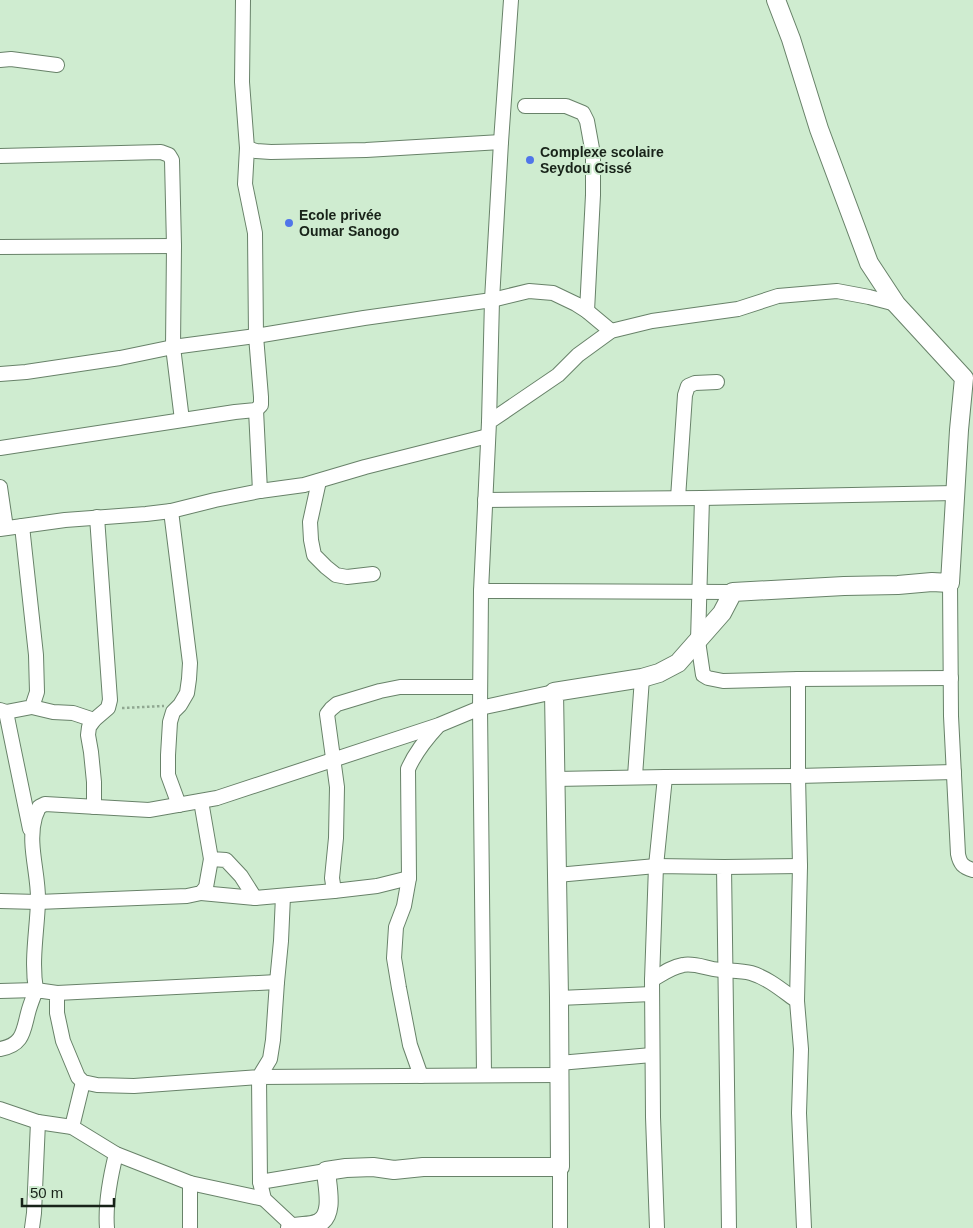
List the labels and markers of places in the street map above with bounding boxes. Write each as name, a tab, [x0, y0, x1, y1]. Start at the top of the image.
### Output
place label: Complexe scolaire Seydou Cissé	[540, 144, 664, 176]
marker: Complexe scolaire Seydou Cissé	[524, 154, 536, 166]
place label: Ecole privée Oumar Sanogo	[299, 207, 399, 239]
marker: Ecole privée Oumar Sanogo	[283, 217, 295, 229]

